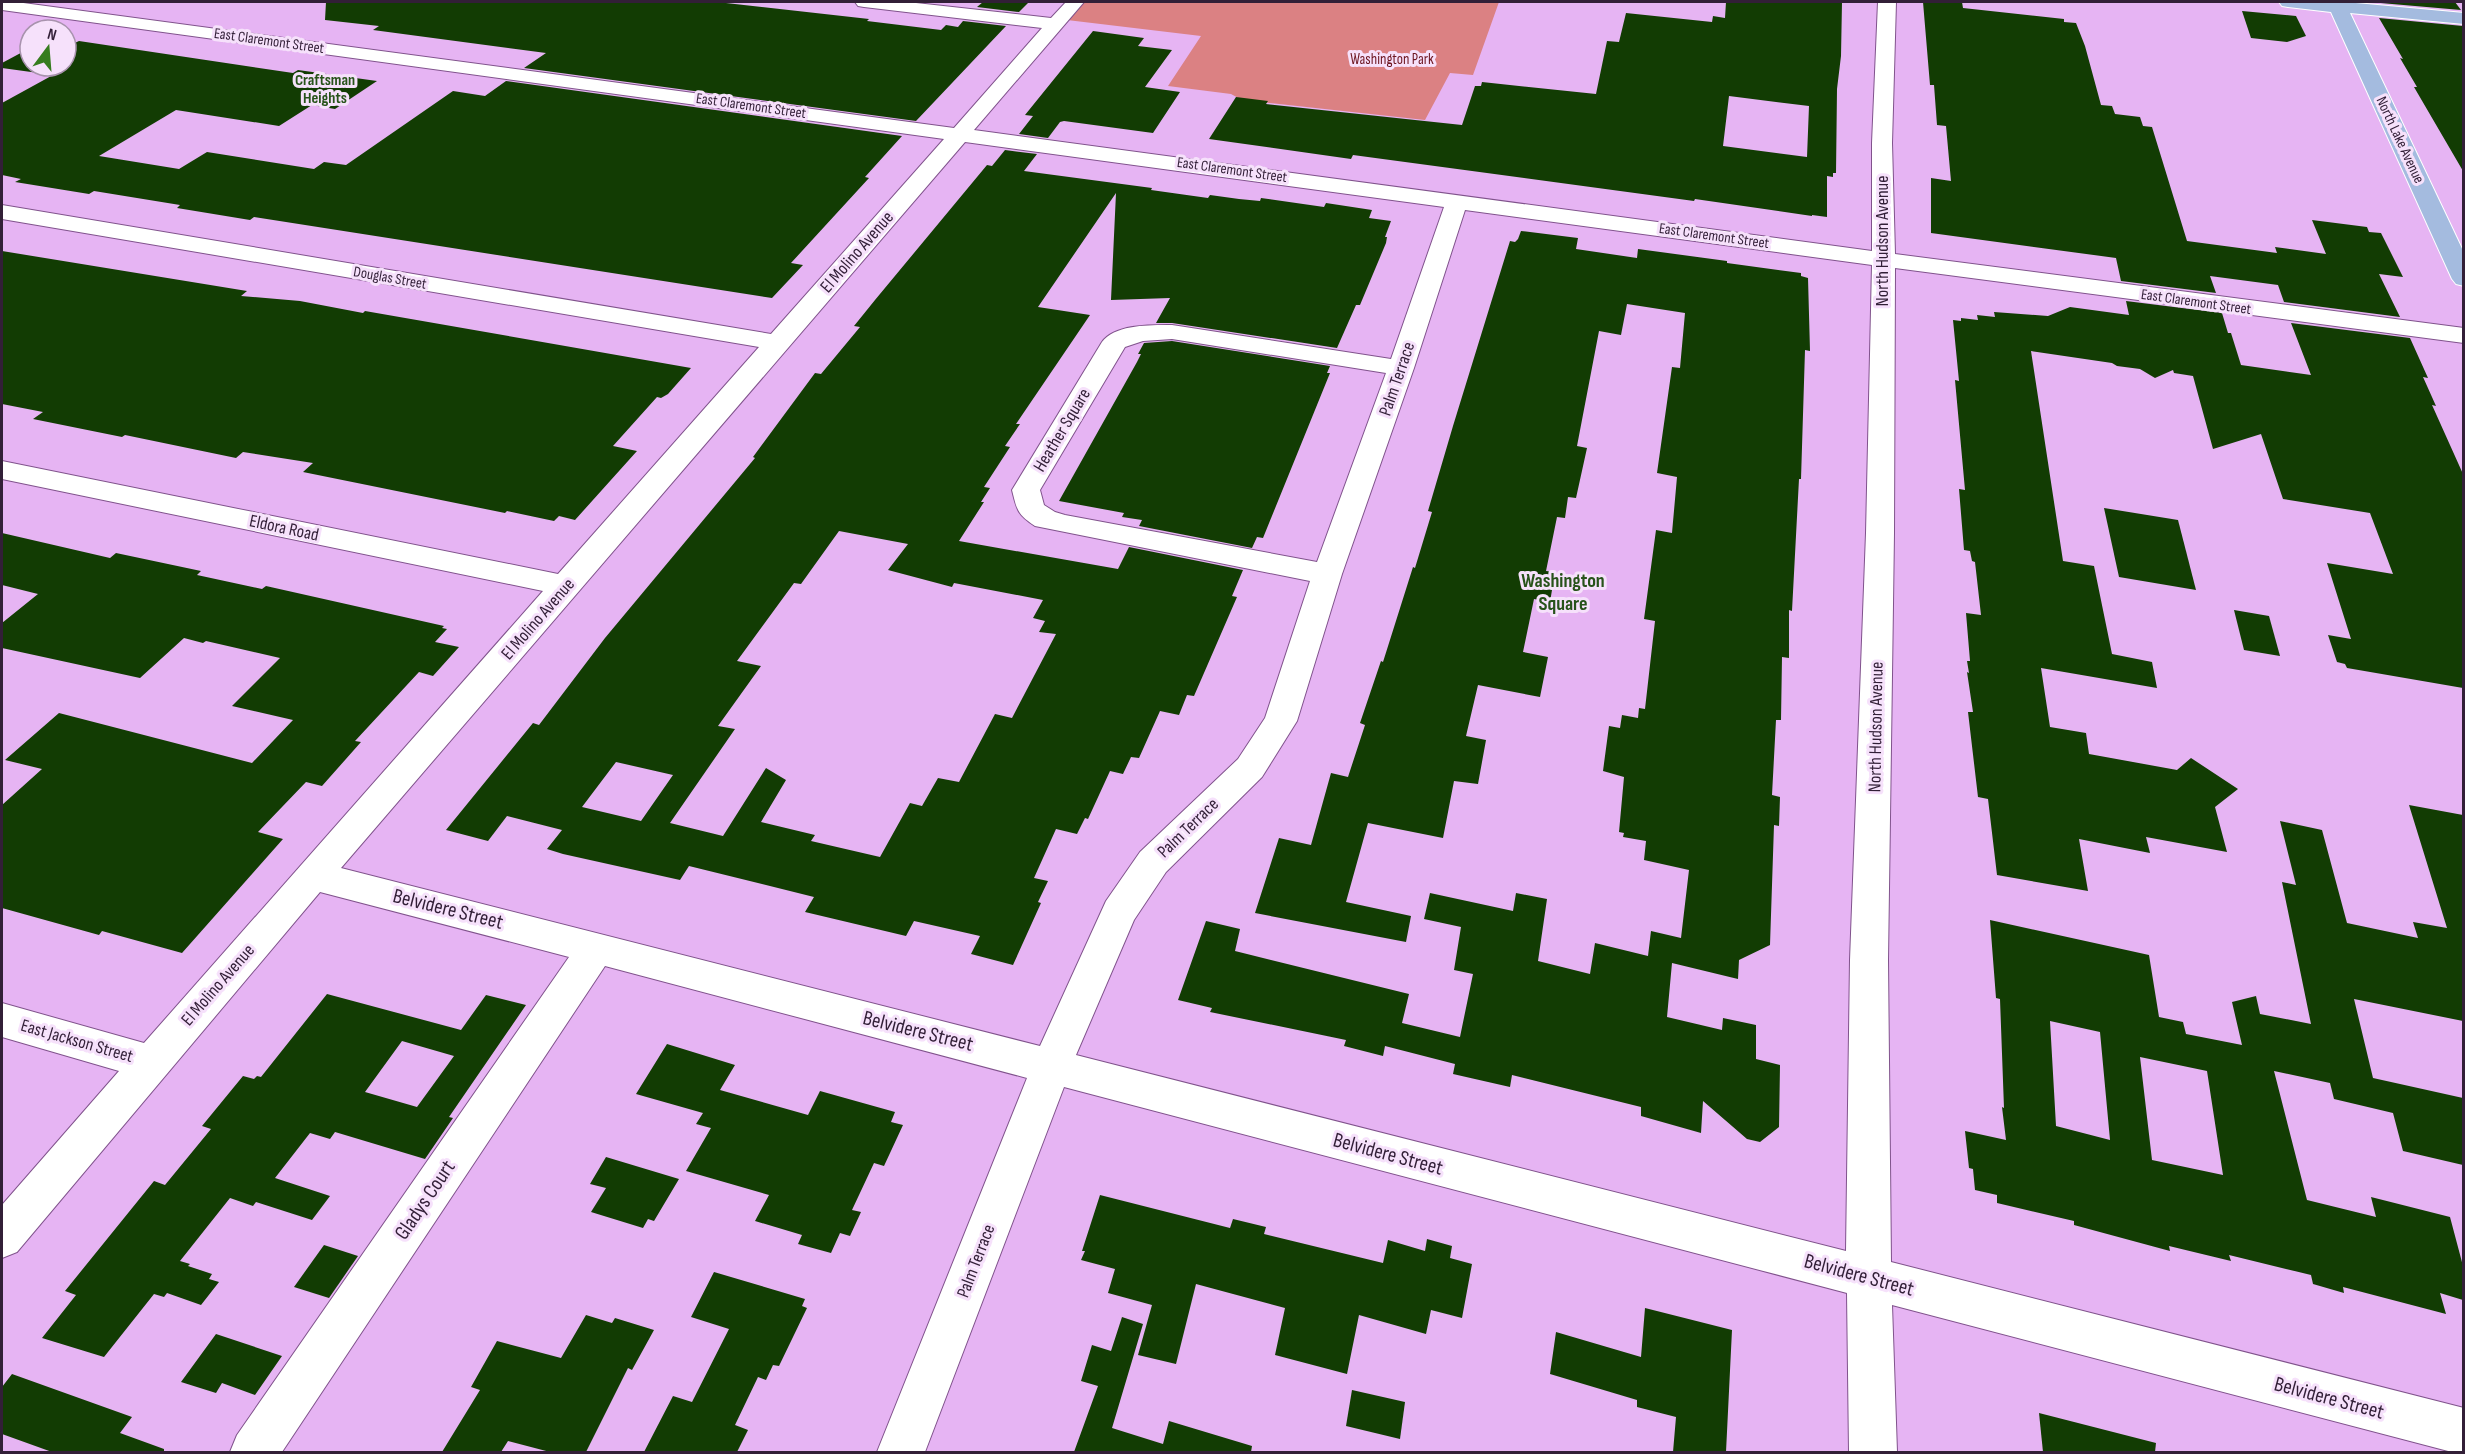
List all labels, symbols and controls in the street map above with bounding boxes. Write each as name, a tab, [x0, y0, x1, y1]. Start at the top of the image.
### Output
north arrow	[18, 18, 78, 78]
street label: East Claremont Street	[213, 24, 326, 58]
text: N	[45, 25, 58, 45]
park label: Washington Park	[1350, 50, 1434, 69]
district label: Craftsman Heights	[295, 71, 355, 108]
street label: East Claremont Street	[695, 89, 808, 123]
street label: North Lake Avenue	[2372, 94, 2428, 186]
street label: East Claremont Street	[1176, 153, 1289, 187]
street label: North Hudson Avenue	[1872, 176, 1893, 306]
street label: El Molino Avenue	[816, 207, 898, 297]
street label: East Claremont Street	[1658, 219, 1771, 253]
street label: Douglas Street	[352, 262, 428, 294]
street label: East Claremont Street	[2140, 285, 2253, 319]
street label: Palm Terrace	[1375, 339, 1419, 419]
street label: Heather Square	[1029, 385, 1095, 475]
street label: Eldora Road	[247, 510, 321, 546]
district label: Washington Square	[1521, 569, 1605, 616]
street label: El Molino Avenue	[497, 574, 579, 664]
street label: North Hudson Avenue	[1864, 661, 1888, 793]
street label: Palm Terrace	[1153, 794, 1223, 862]
street label: Belvidere Street	[390, 883, 506, 935]
street label: El Molino Avenue	[177, 940, 259, 1030]
street label: Belvidere Street	[860, 1005, 976, 1057]
street label: East Jackson Street	[18, 1015, 136, 1067]
street label: Belvidere Street	[1330, 1127, 1446, 1181]
street label: Gladys Court	[389, 1156, 461, 1244]
street label: Palm Terrace	[952, 1221, 1000, 1301]
street label: Belvidere Street	[1801, 1248, 1917, 1302]
street label: Belvidere Street	[2271, 1371, 2387, 1425]

